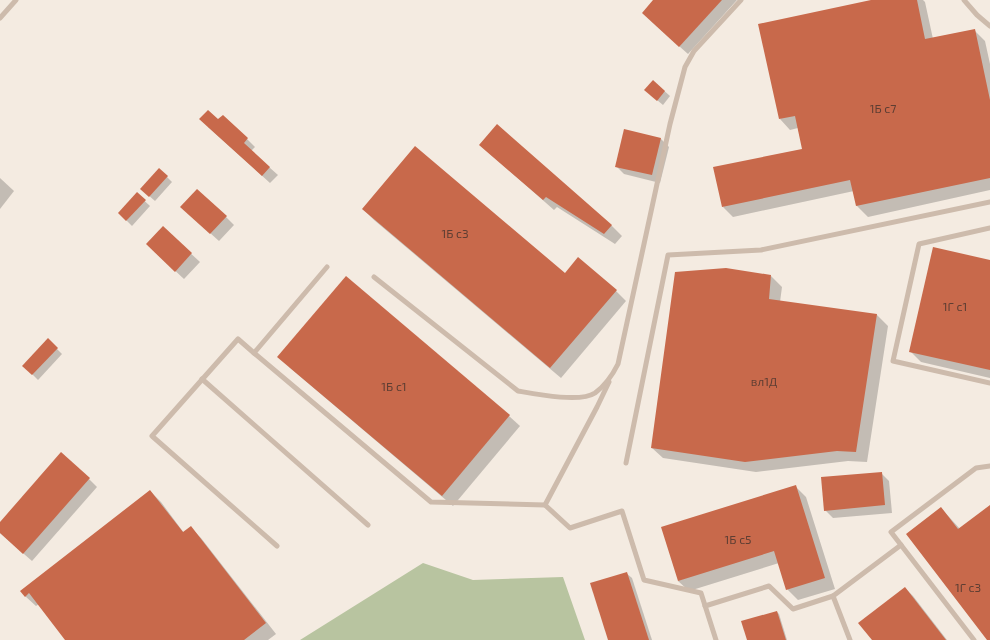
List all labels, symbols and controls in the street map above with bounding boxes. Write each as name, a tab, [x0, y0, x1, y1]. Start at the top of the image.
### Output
house number: 1Б с7	[870, 101, 896, 115]
house number: 1Б с3	[441, 226, 469, 240]
house number: 1Г с1	[943, 299, 967, 313]
house number: вл1Д	[751, 374, 777, 388]
house number: 1Б с1	[381, 379, 407, 393]
house number: 1Б с5	[725, 532, 751, 546]
house number: 1Г с3	[955, 580, 981, 594]

